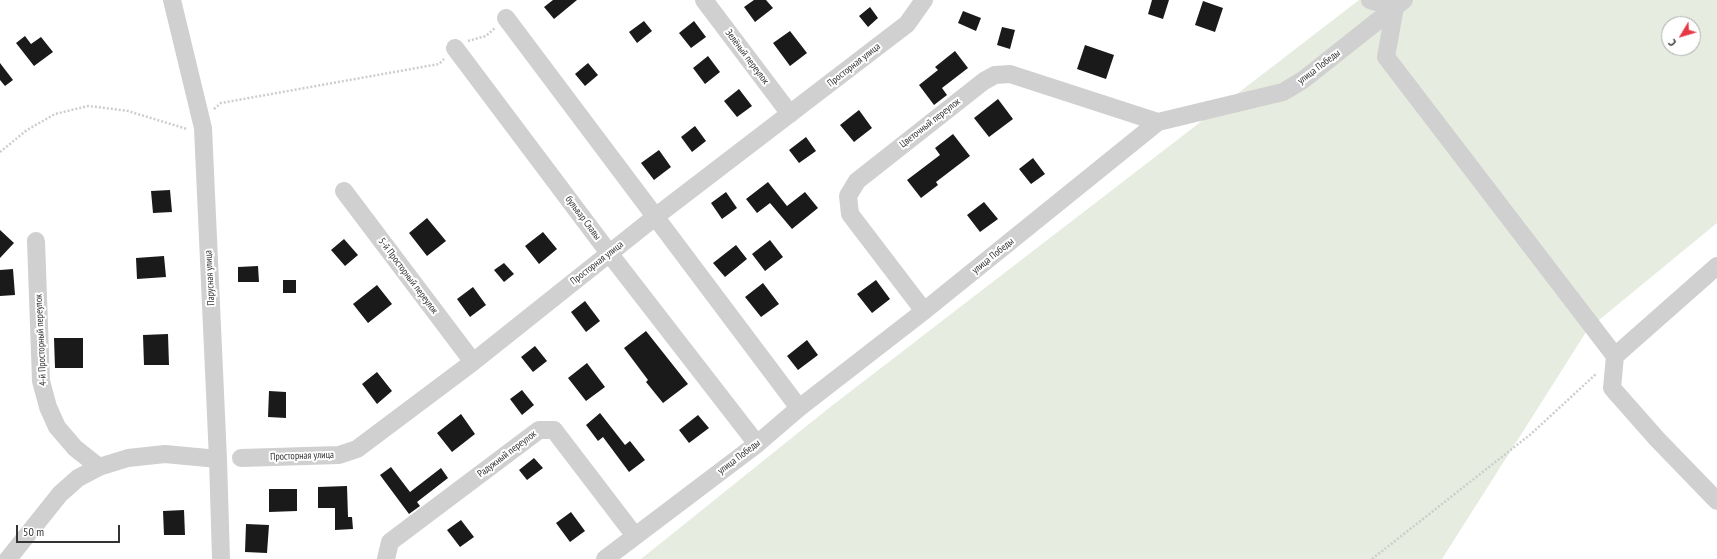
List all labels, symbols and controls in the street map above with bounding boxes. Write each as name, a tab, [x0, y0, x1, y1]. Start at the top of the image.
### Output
north arrow	[1661, 16, 1701, 56]
street label: Зелёный переулок	[723, 27, 771, 87]
text: С	[1665, 36, 1679, 49]
street label: Просторная улица	[825, 41, 883, 89]
street label: улица Победы	[1295, 47, 1343, 87]
street label: Цветочный переулок	[897, 96, 963, 150]
street label: бульвар Славы	[563, 194, 603, 242]
street label: 5-й Просторный переулок	[376, 236, 440, 316]
street label: улица Победы	[970, 236, 1016, 276]
street label: Просторная улица	[568, 239, 626, 287]
street label: Парусная улица	[203, 250, 217, 306]
street label: 4-й Просторный переулок	[33, 294, 49, 386]
street label: Радужный переулок	[475, 428, 539, 480]
street label: улица Победы	[715, 437, 763, 477]
street label: Просторная улица	[270, 449, 334, 463]
scale bar	[18, 517, 122, 543]
text: 50 m	[23, 524, 44, 539]

